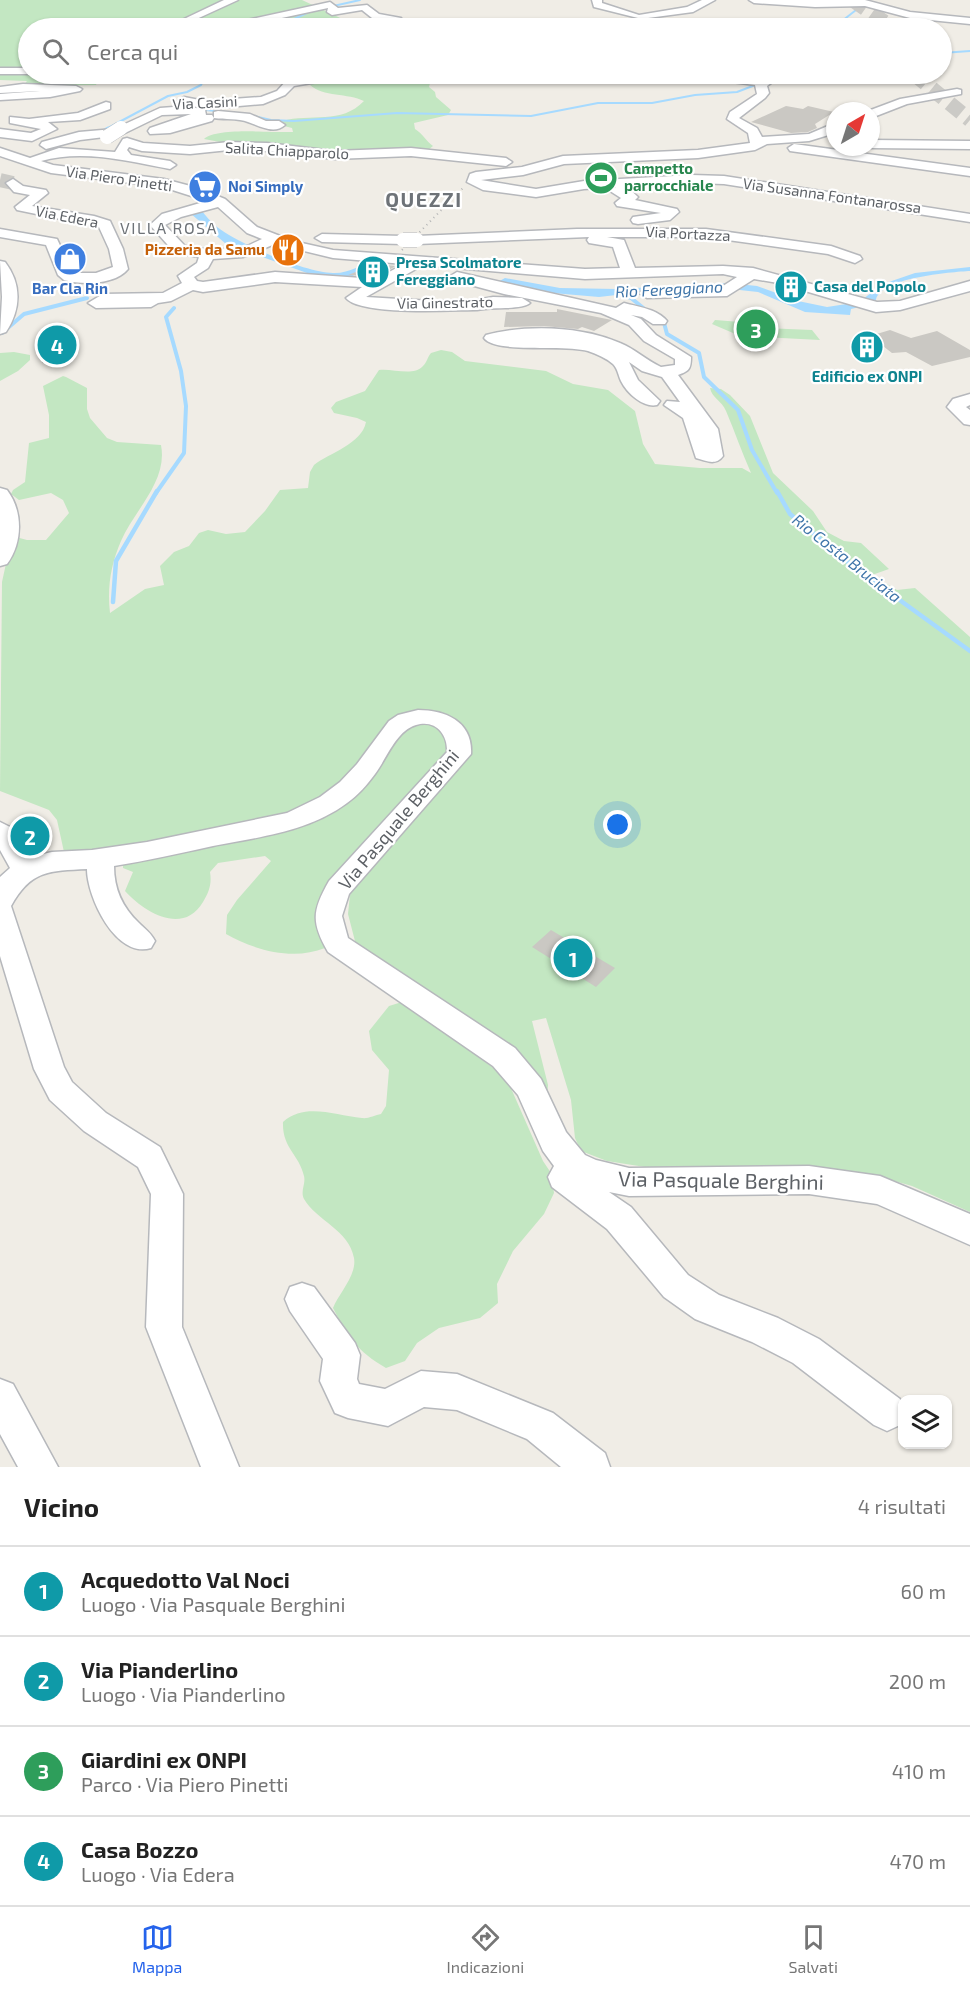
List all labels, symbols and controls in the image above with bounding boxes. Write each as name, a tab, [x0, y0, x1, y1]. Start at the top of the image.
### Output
search box	[18, 18, 952, 84]
icon: search	[39, 35, 72, 68]
text: Cerca qui	[87, 38, 178, 64]
street label: Via Casini	[172, 91, 238, 113]
north arrow	[826, 102, 880, 156]
street label: Salita Chiapparolo	[225, 138, 350, 162]
place label: Campetto parrocchiale	[624, 159, 713, 194]
sports icon: Campetto parrocchiale	[583, 160, 619, 196]
street label: Via Piero Pinetti	[65, 162, 173, 194]
supermarket icon: Noi Simply	[187, 169, 223, 205]
street label: Via Susanna Fontanarossa	[742, 174, 923, 216]
place label: Noi Simply	[228, 177, 304, 196]
district label: QUEZZI	[385, 187, 463, 212]
street label: Via Edera	[34, 201, 100, 231]
district label: VILLA ROSA	[120, 218, 218, 237]
street label: Via Portazza	[645, 222, 731, 244]
restaurant icon: Pizzeria da Samu	[270, 232, 306, 268]
place label: Pizzeria da Samu	[145, 240, 265, 258]
shop icon: Bar Cla Rin	[52, 241, 88, 277]
place label: Presa Scolmatore Fereggiano	[396, 253, 521, 288]
building icon: Presa Scolmatore Fereggiano	[355, 254, 391, 290]
building icon: Casa del Popolo	[773, 269, 809, 305]
water label: Rio Fereggiano	[615, 276, 723, 301]
place label: Casa del Popolo	[814, 277, 926, 295]
place label: Bar Cla Rin	[32, 279, 108, 297]
street label: Via Ginestrato	[397, 292, 493, 312]
pin: 3	[736, 306, 776, 352]
pin: 4	[38, 322, 76, 368]
building icon: Edificio ex ONPI	[849, 329, 885, 365]
place label: Edificio ex ONPI	[812, 367, 922, 385]
water label: Rio Costa Bruciata	[789, 509, 905, 606]
street label: Via Pasquale Berghini	[333, 745, 463, 894]
your location	[603, 810, 632, 839]
pin: 2	[10, 814, 50, 858]
pin: 1	[554, 936, 592, 980]
street label: Via Pasquale Berghini	[618, 1165, 824, 1194]
map controls	[898, 1395, 952, 1449]
button: layers	[898, 1395, 952, 1449]
text: Vicino	[24, 1491, 99, 1522]
text: 4 risultati	[858, 1494, 946, 1518]
text: Acquedotto Val Noci	[81, 1566, 290, 1592]
text: 1	[39, 1579, 48, 1603]
text: 60 m	[901, 1579, 946, 1603]
text: Luogo · Via Pasquale Berghini	[81, 1592, 345, 1616]
text: Via Pianderlino	[81, 1656, 238, 1682]
text: 2	[38, 1669, 49, 1693]
text: 200 m	[889, 1669, 946, 1693]
text: Luogo · Via Pianderlino	[81, 1682, 286, 1706]
text: Giardini ex ONPI	[81, 1746, 247, 1772]
text: 3	[38, 1759, 49, 1783]
text: 410 m	[892, 1759, 946, 1783]
text: Parco · Via Piero Pinetti	[81, 1772, 289, 1796]
text: Casa Bozzo	[81, 1836, 199, 1862]
text: 4	[37, 1849, 50, 1873]
text: 470 m	[889, 1849, 946, 1873]
text: Luogo · Via Edera	[81, 1862, 235, 1886]
tab: Mappa	[132, 1921, 182, 1976]
tab: Indicazioni	[447, 1921, 524, 1976]
tab: Salvati	[788, 1921, 838, 1976]

